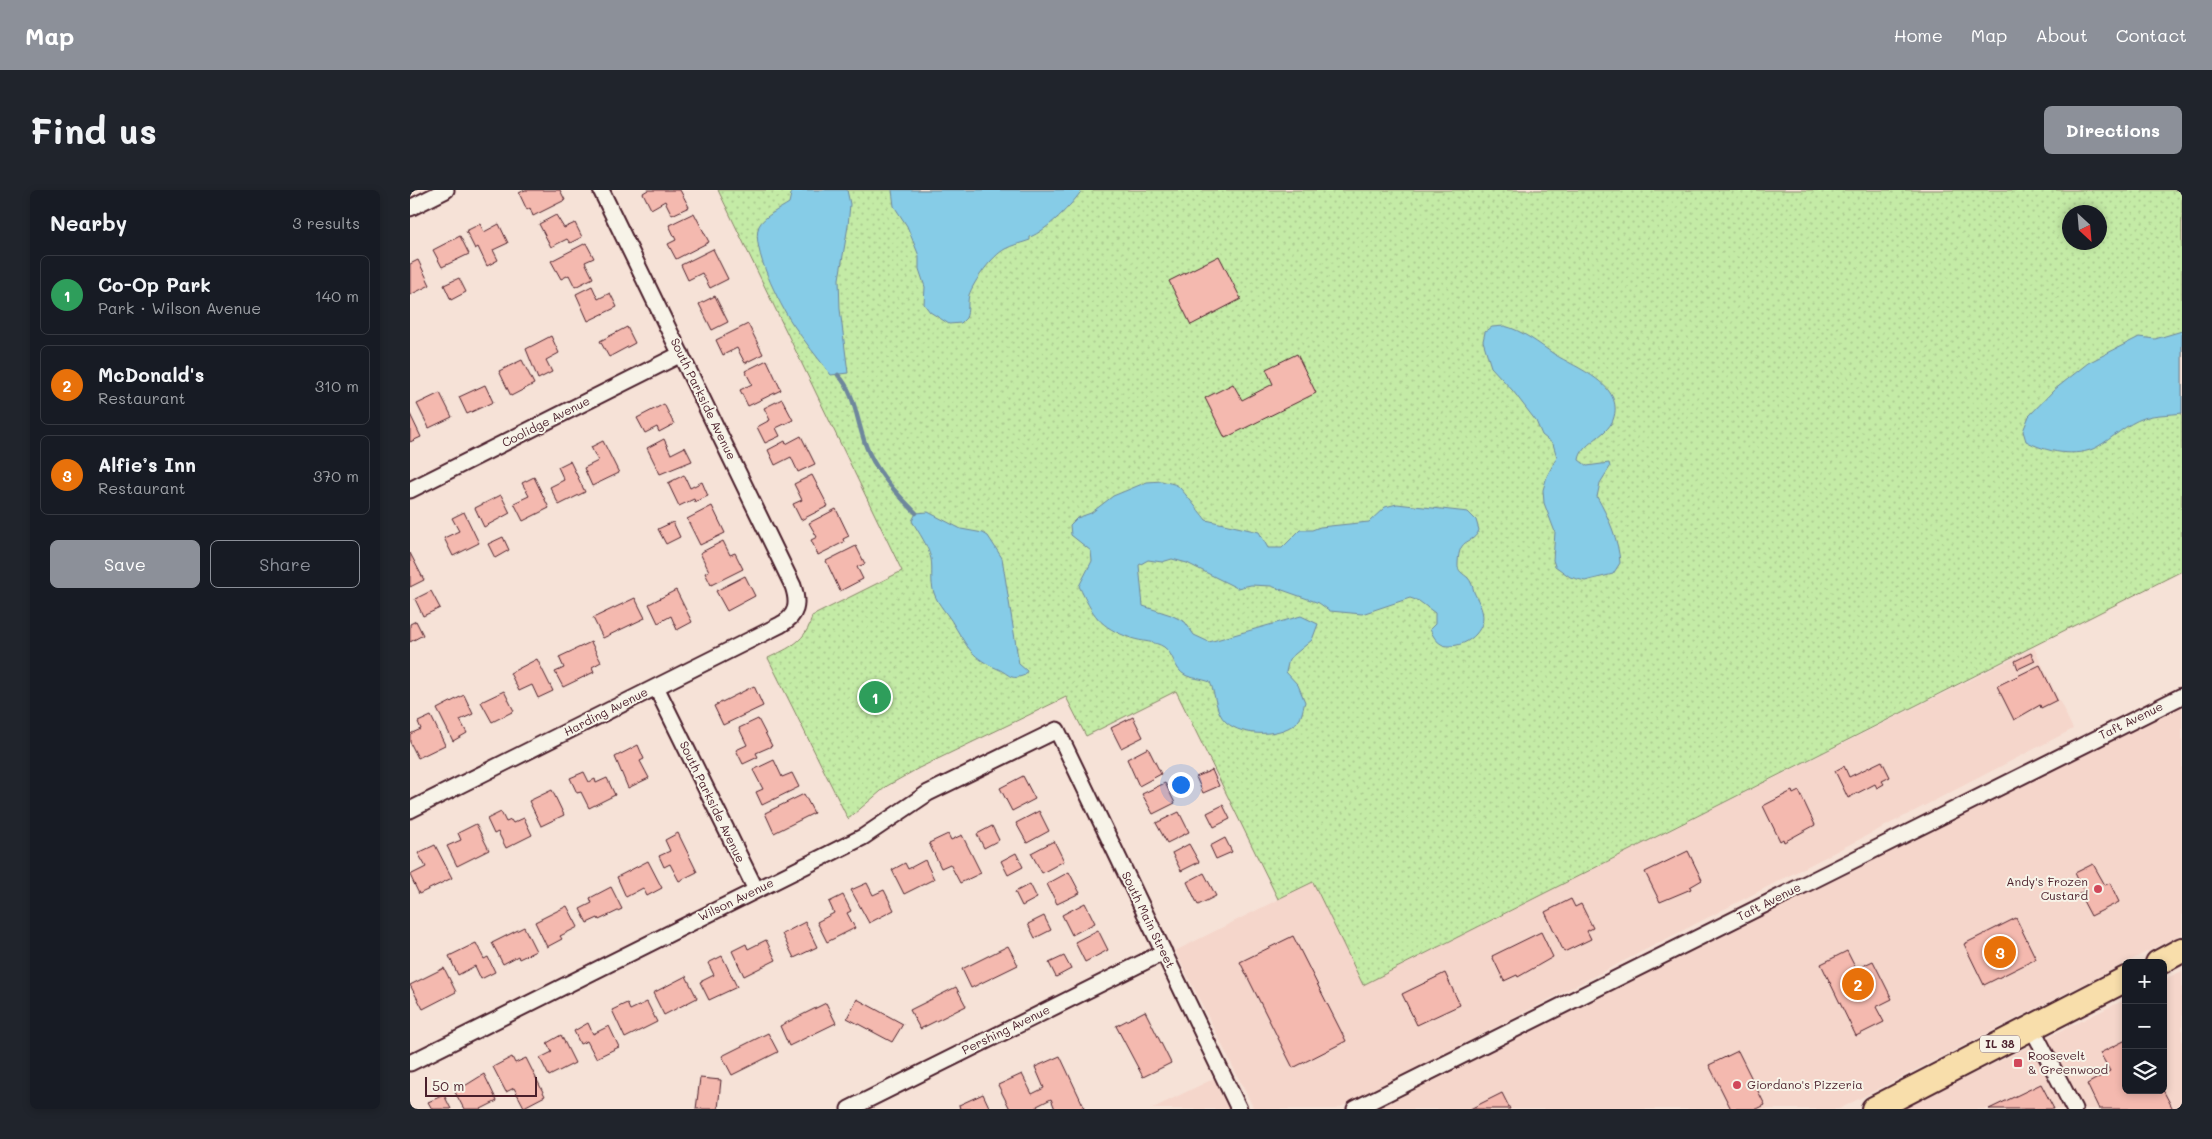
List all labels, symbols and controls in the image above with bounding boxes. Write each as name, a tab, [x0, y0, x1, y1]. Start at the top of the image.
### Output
text: Map	[25, 20, 74, 51]
text: Home	[1894, 23, 1943, 47]
text: Map	[1971, 23, 2007, 47]
text: About	[2035, 23, 2088, 47]
text: Contact	[2116, 23, 2187, 47]
button: Directions	[2044, 106, 2182, 154]
text: Find us	[30, 107, 157, 153]
north arrow	[2062, 205, 2107, 250]
text: Nearby	[50, 209, 127, 236]
text: 3 results	[292, 212, 360, 233]
text: Co-Op Park	[98, 272, 211, 297]
text: 1	[63, 285, 71, 306]
text: 140 m	[315, 285, 359, 306]
text: Park · Wilson Avenue	[98, 297, 261, 318]
street label: South Parkside Avenue	[667, 335, 740, 462]
text: McDonald's	[98, 362, 204, 387]
text: 2	[63, 375, 71, 396]
text: 310 m	[315, 375, 359, 396]
text: Restaurant	[98, 387, 186, 408]
street label: Coolidge Avenue	[499, 392, 592, 450]
text: Alfie’s Inn	[98, 452, 196, 477]
text: 3	[62, 465, 72, 486]
text: 370 m	[313, 465, 359, 486]
text: Restaurant	[98, 477, 186, 498]
button: Save	[50, 540, 200, 588]
button: Share	[210, 540, 360, 588]
pin: 1	[859, 678, 891, 716]
street label: Harding Avenue	[561, 683, 650, 739]
street label: Taft Avenue	[2096, 698, 2165, 743]
street label: South Parkside Avenue	[676, 738, 749, 865]
your location	[1168, 772, 1194, 798]
street label: South Main Street	[1119, 869, 1179, 971]
place label: Andy's Frozen Custard	[2006, 873, 2088, 903]
street label: Wilson Avenue	[695, 874, 776, 924]
street label: Taft Avenue	[1734, 878, 1803, 924]
marker: Andy's Frozen Custard	[2092, 883, 2104, 895]
pin: 3	[1984, 933, 2016, 971]
map controls	[2122, 959, 2167, 1094]
button: +	[2122, 959, 2167, 1004]
pin: 2	[1842, 965, 1874, 1003]
street label: Pershing Avenue	[959, 1001, 1052, 1057]
button: −	[2122, 1004, 2167, 1049]
road number: IL 38	[1980, 1036, 2020, 1052]
place label: Roosevelt & Greenwood	[2028, 1047, 2108, 1077]
button: layers	[2122, 1049, 2167, 1094]
marker: Roosevelt & Greenwood	[2012, 1057, 2024, 1069]
scale bar	[425, 1074, 538, 1097]
text: 50 m	[432, 1076, 464, 1095]
place label: Giordano's Pizzeria	[1747, 1076, 1863, 1092]
marker: Giordano's Pizzeria	[1731, 1079, 1743, 1091]

